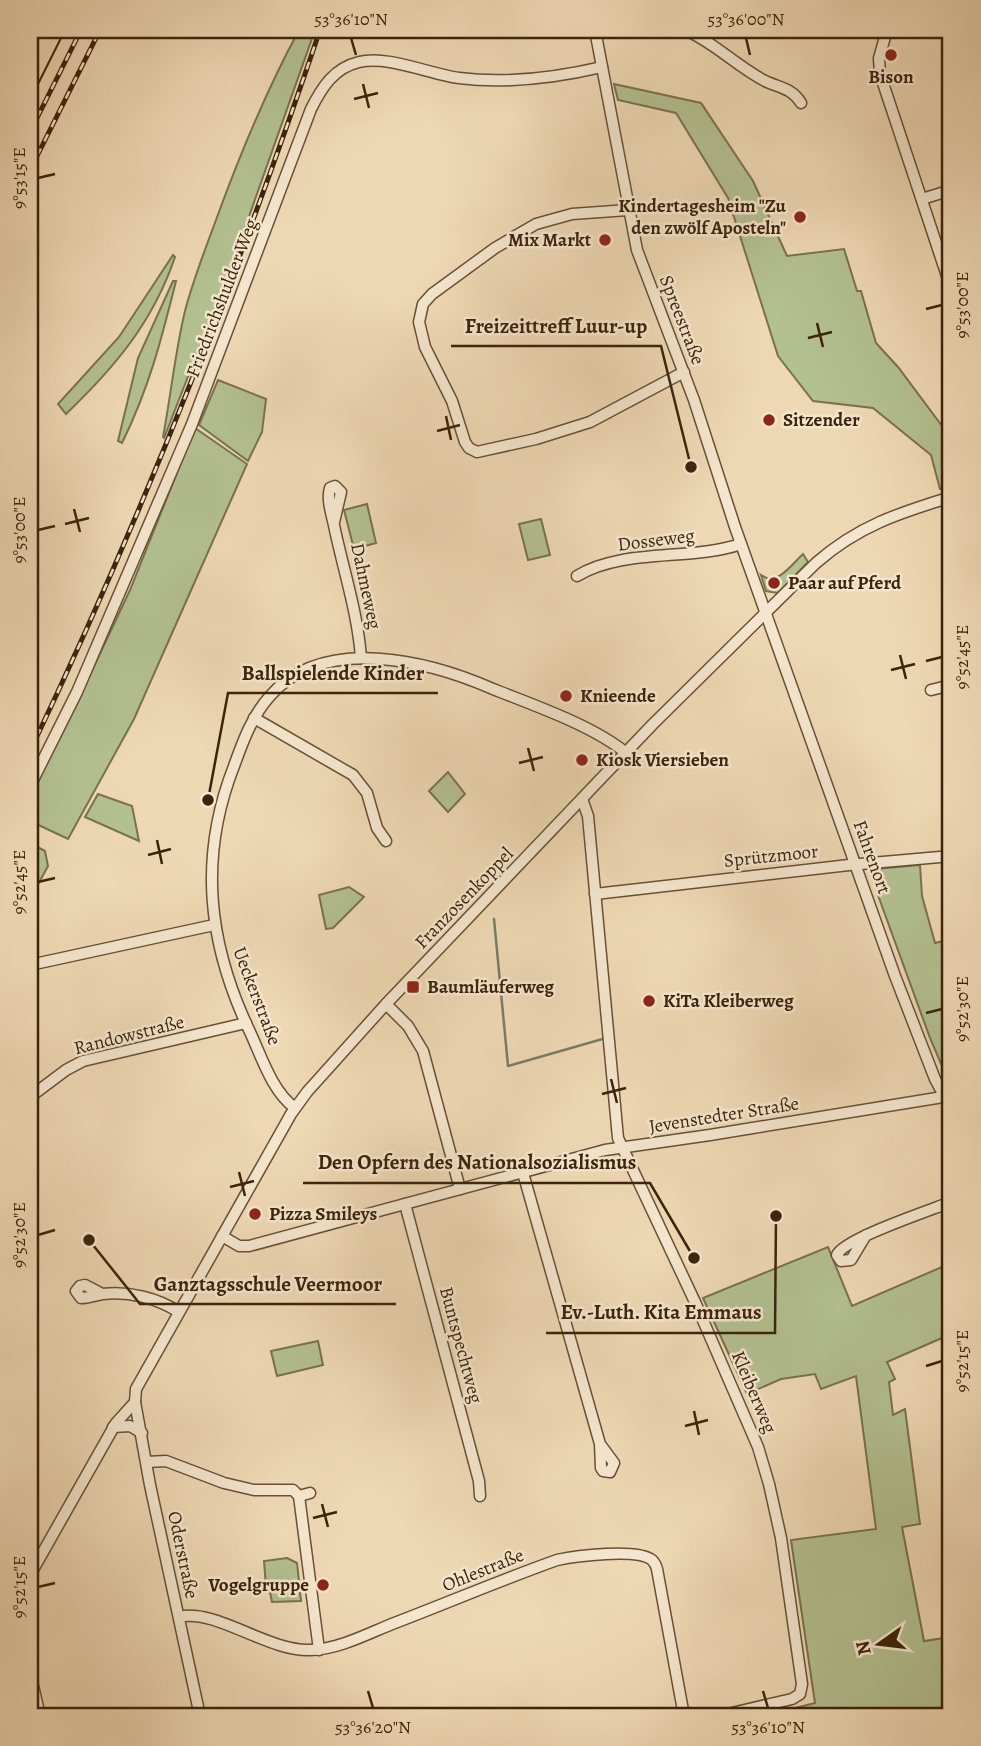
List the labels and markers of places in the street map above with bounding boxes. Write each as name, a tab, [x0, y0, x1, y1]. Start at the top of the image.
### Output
marker: Bison	[883, 47, 899, 63]
place label: Bison	[868, 64, 914, 90]
place label: Kindertagesheim "Zu den zwölf Aposteln"	[618, 193, 787, 241]
marker: Kindertagesheim "Zu den zwölf Aposteln"	[792, 209, 808, 225]
place label: Mix Markt	[508, 227, 592, 253]
marker: Mix Markt	[597, 232, 613, 248]
callout: Freizeittreff Luur-up	[451, 304, 661, 346]
place label: Sitzender	[783, 407, 860, 433]
marker: Sitzender	[761, 412, 777, 428]
place label: Paar auf Pferd	[788, 570, 902, 596]
marker: Paar auf Pferd	[766, 575, 782, 591]
callout: Ballspielende Kinder	[228, 651, 438, 693]
place label: Knieende	[580, 683, 656, 709]
marker: Knieende	[558, 688, 574, 704]
place label: Kiosk Viersieben	[596, 747, 729, 773]
marker: Kiosk Viersieben	[574, 752, 590, 768]
place label: Baumläuferweg	[427, 974, 554, 1000]
marker: Baumläuferweg	[405, 979, 421, 995]
place label: KiTa Kleiberweg	[663, 988, 794, 1014]
marker: KiTa Kleiberweg	[641, 993, 657, 1009]
callout: Den Opfern des Nationalsozialismus	[303, 1141, 650, 1183]
place label: Pizza Smileys	[269, 1201, 377, 1227]
marker: Pizza Smileys	[247, 1206, 263, 1222]
callout: Ganztagsschule Veermoor	[140, 1262, 396, 1304]
callout: Ev.-Luth. Kita Emmaus	[546, 1291, 775, 1333]
place label: Vogelgruppe	[207, 1572, 309, 1598]
marker: Vogelgruppe	[315, 1577, 331, 1593]

